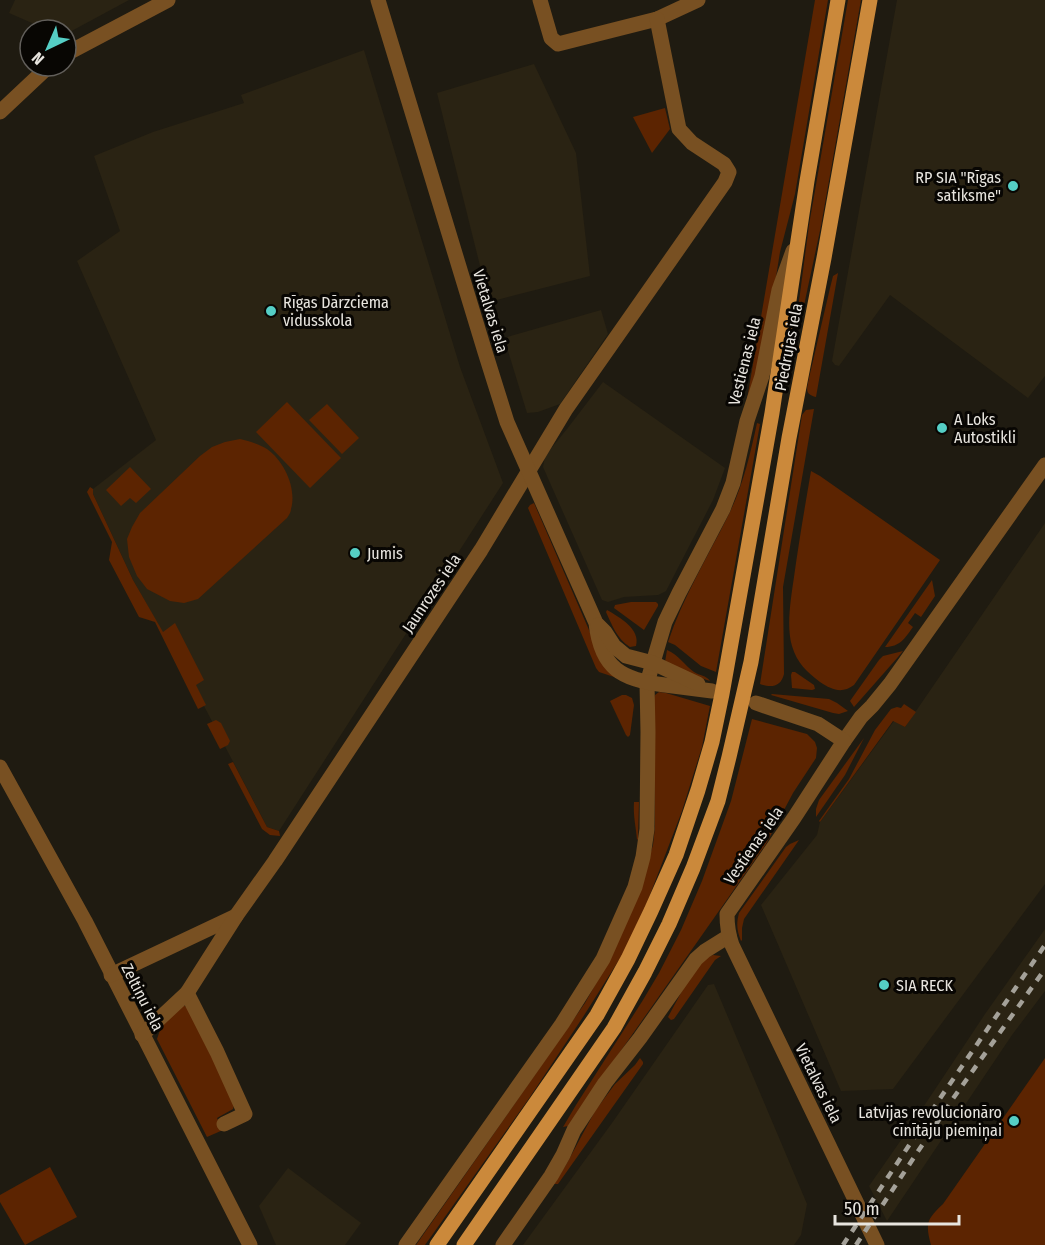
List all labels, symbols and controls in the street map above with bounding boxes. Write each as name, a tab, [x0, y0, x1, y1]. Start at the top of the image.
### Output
north arrow	[18, 18, 78, 78]
text: N	[28, 48, 48, 69]
place label: RP SIA "Rīgas satiksme"	[915, 168, 1001, 205]
marker: RP SIA "Rīgas satiksme"	[1006, 179, 1020, 193]
street label: Vietalvas iela	[469, 267, 512, 355]
place label: Rīgas Dārzciema vidusskola	[283, 293, 389, 330]
street label: Piedrujas iela	[771, 301, 806, 393]
marker: Rīgas Dārzciema vidusskola	[264, 304, 278, 318]
street label: Vestienas iela	[724, 315, 765, 407]
place label: A Loks Autostikli	[954, 410, 1016, 447]
marker: A Loks Autostikli	[935, 421, 949, 435]
place label: Jumis	[367, 544, 403, 563]
marker: Jumis	[348, 546, 362, 560]
street label: Jaunrozes iela	[398, 550, 465, 636]
street label: Vestienas iela	[720, 803, 787, 888]
street label: Zeltiņu iela	[117, 960, 168, 1035]
place label: SIA RECK	[896, 976, 953, 995]
marker: SIA RECK	[877, 978, 891, 992]
street label: Vietalvas iela	[791, 1040, 846, 1126]
place label: Latvijas revolucionāro cīnītāju piemiņai	[858, 1103, 1002, 1141]
marker: Latvijas revolucionāro cīnītāju piemiņai	[1007, 1114, 1021, 1128]
scale bar	[835, 1188, 960, 1226]
text: 50 m	[844, 1198, 880, 1220]

